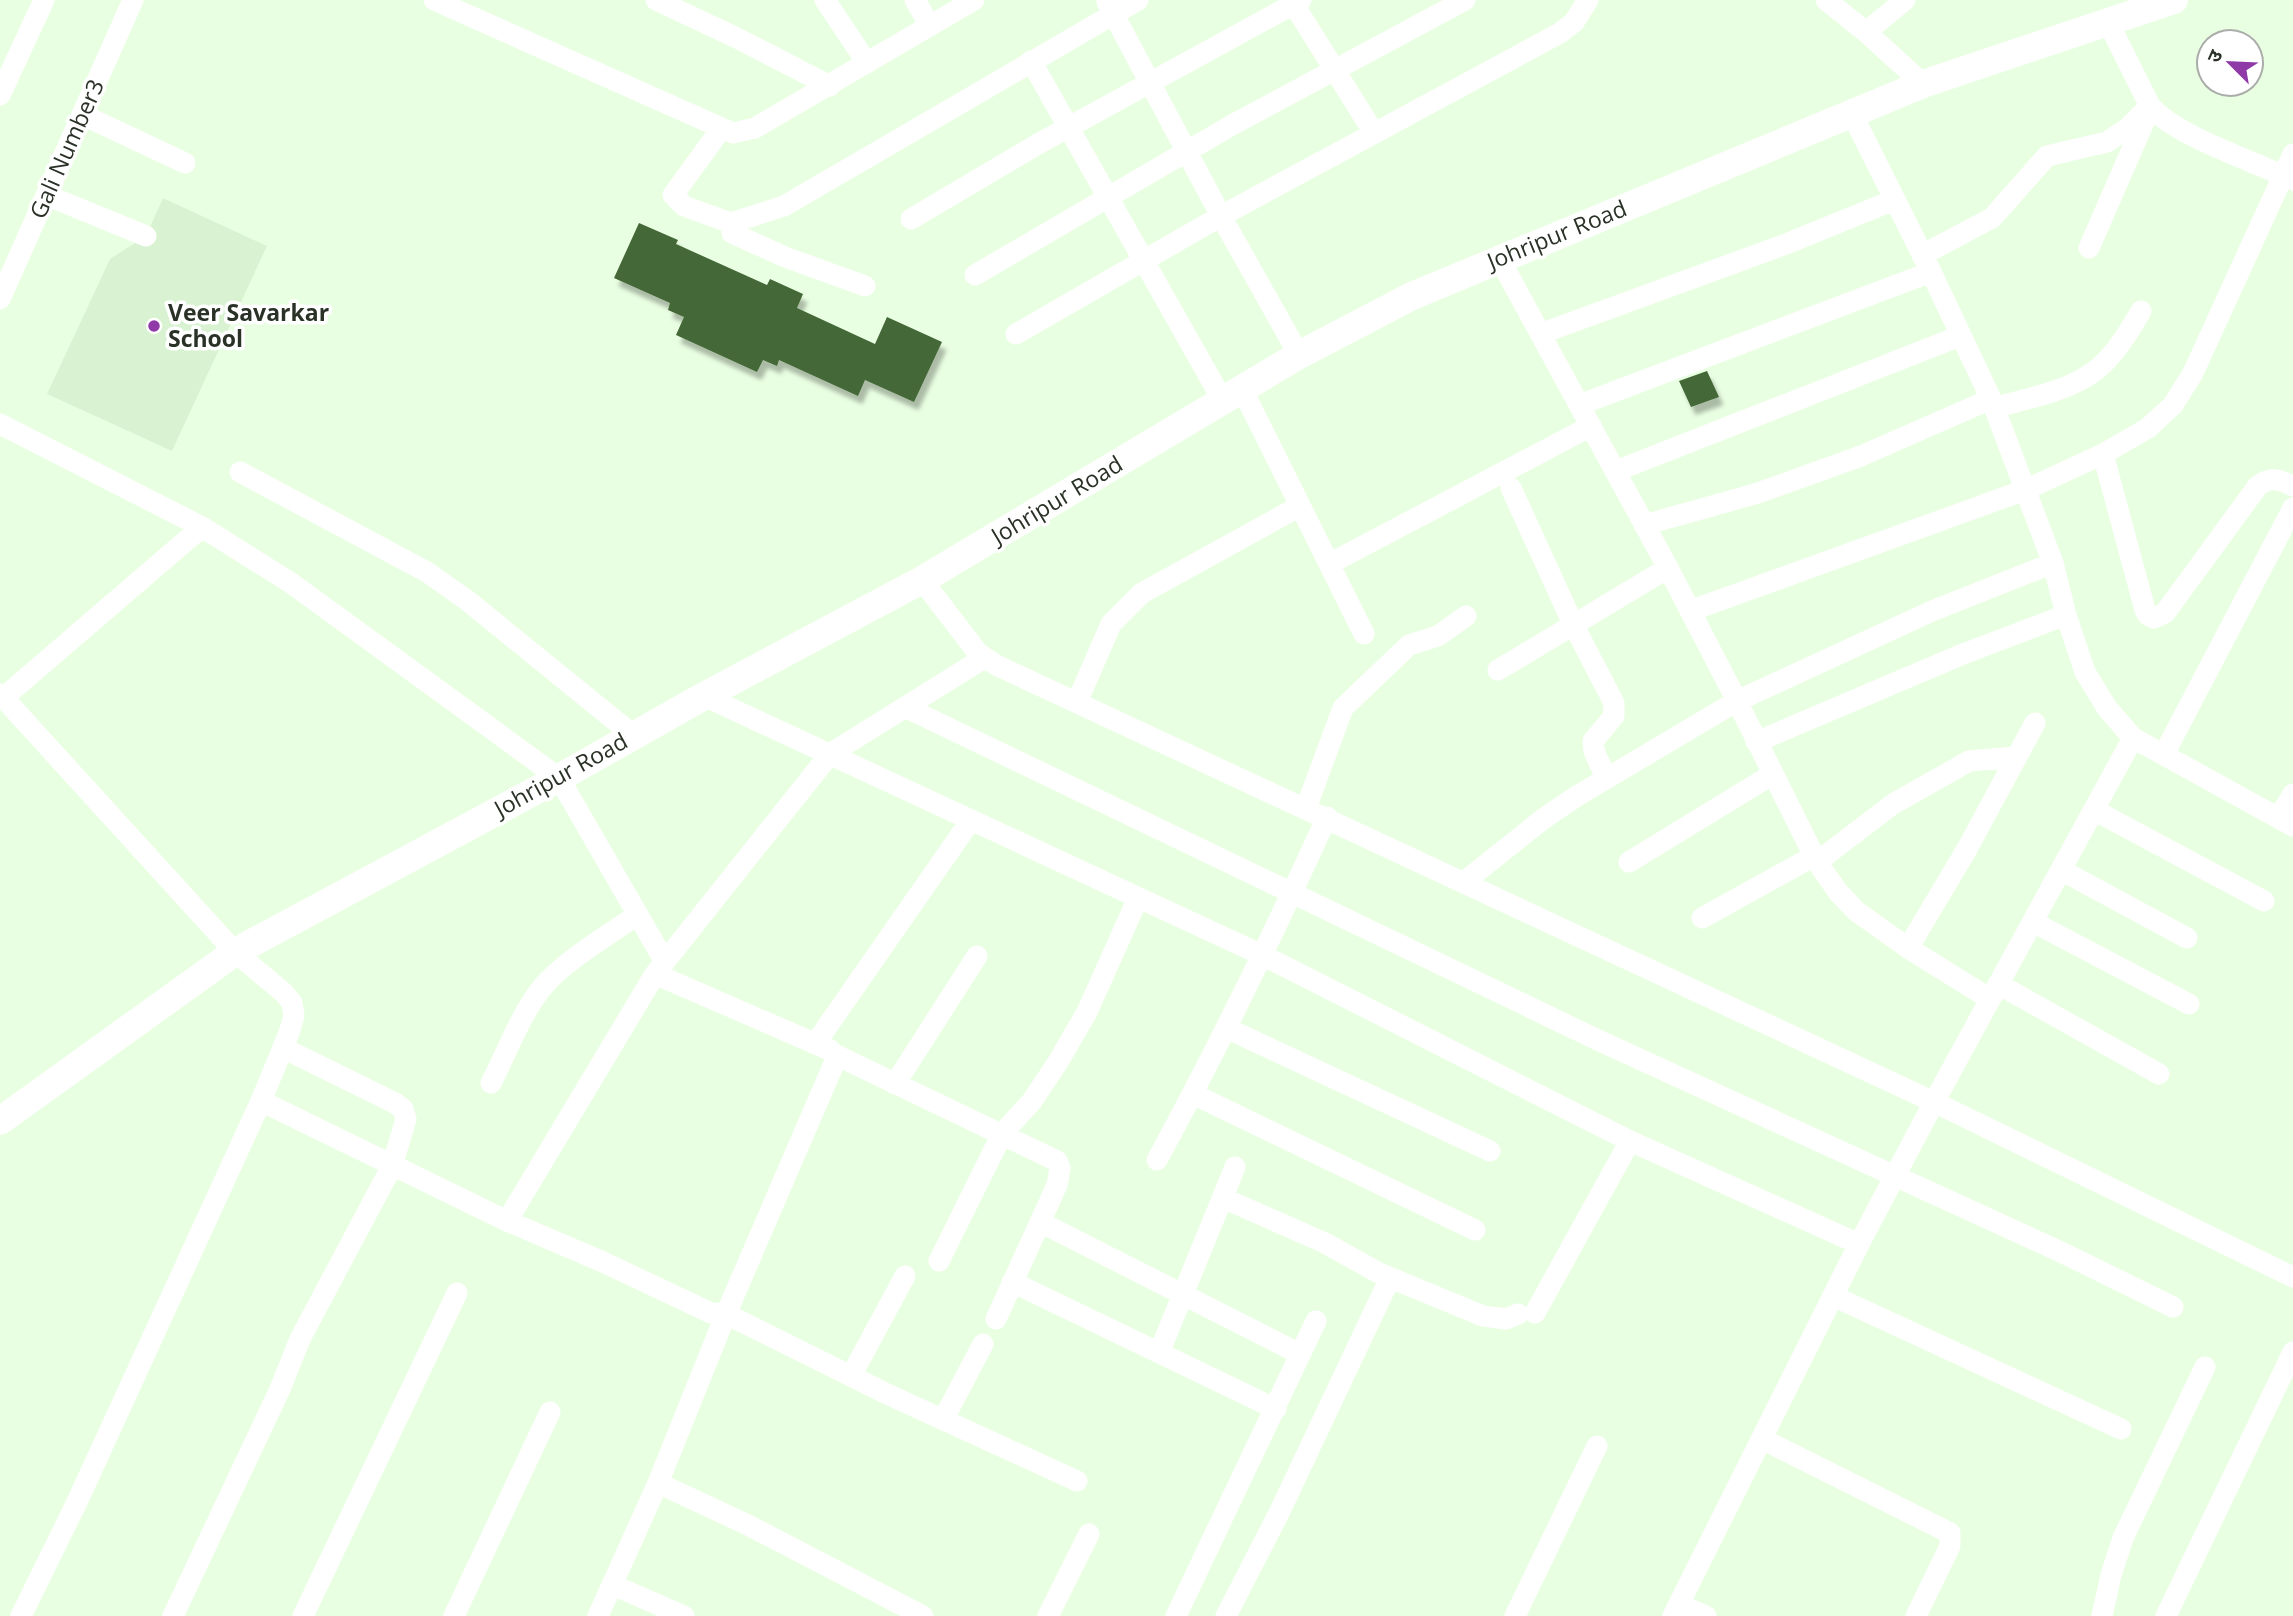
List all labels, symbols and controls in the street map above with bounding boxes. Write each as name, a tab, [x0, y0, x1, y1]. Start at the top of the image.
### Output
north arrow	[2195, 28, 2265, 98]
text: उ	[2200, 45, 2229, 66]
street label: Gali Number3	[21, 74, 111, 223]
street label: Johripur Road	[1480, 192, 1631, 277]
place label: Veer Savarkar School	[168, 296, 329, 354]
marker: Veer Savarkar School	[146, 318, 162, 334]
street label: Johripur Road	[983, 447, 1128, 552]
street label: Johripur Road	[486, 724, 633, 825]

